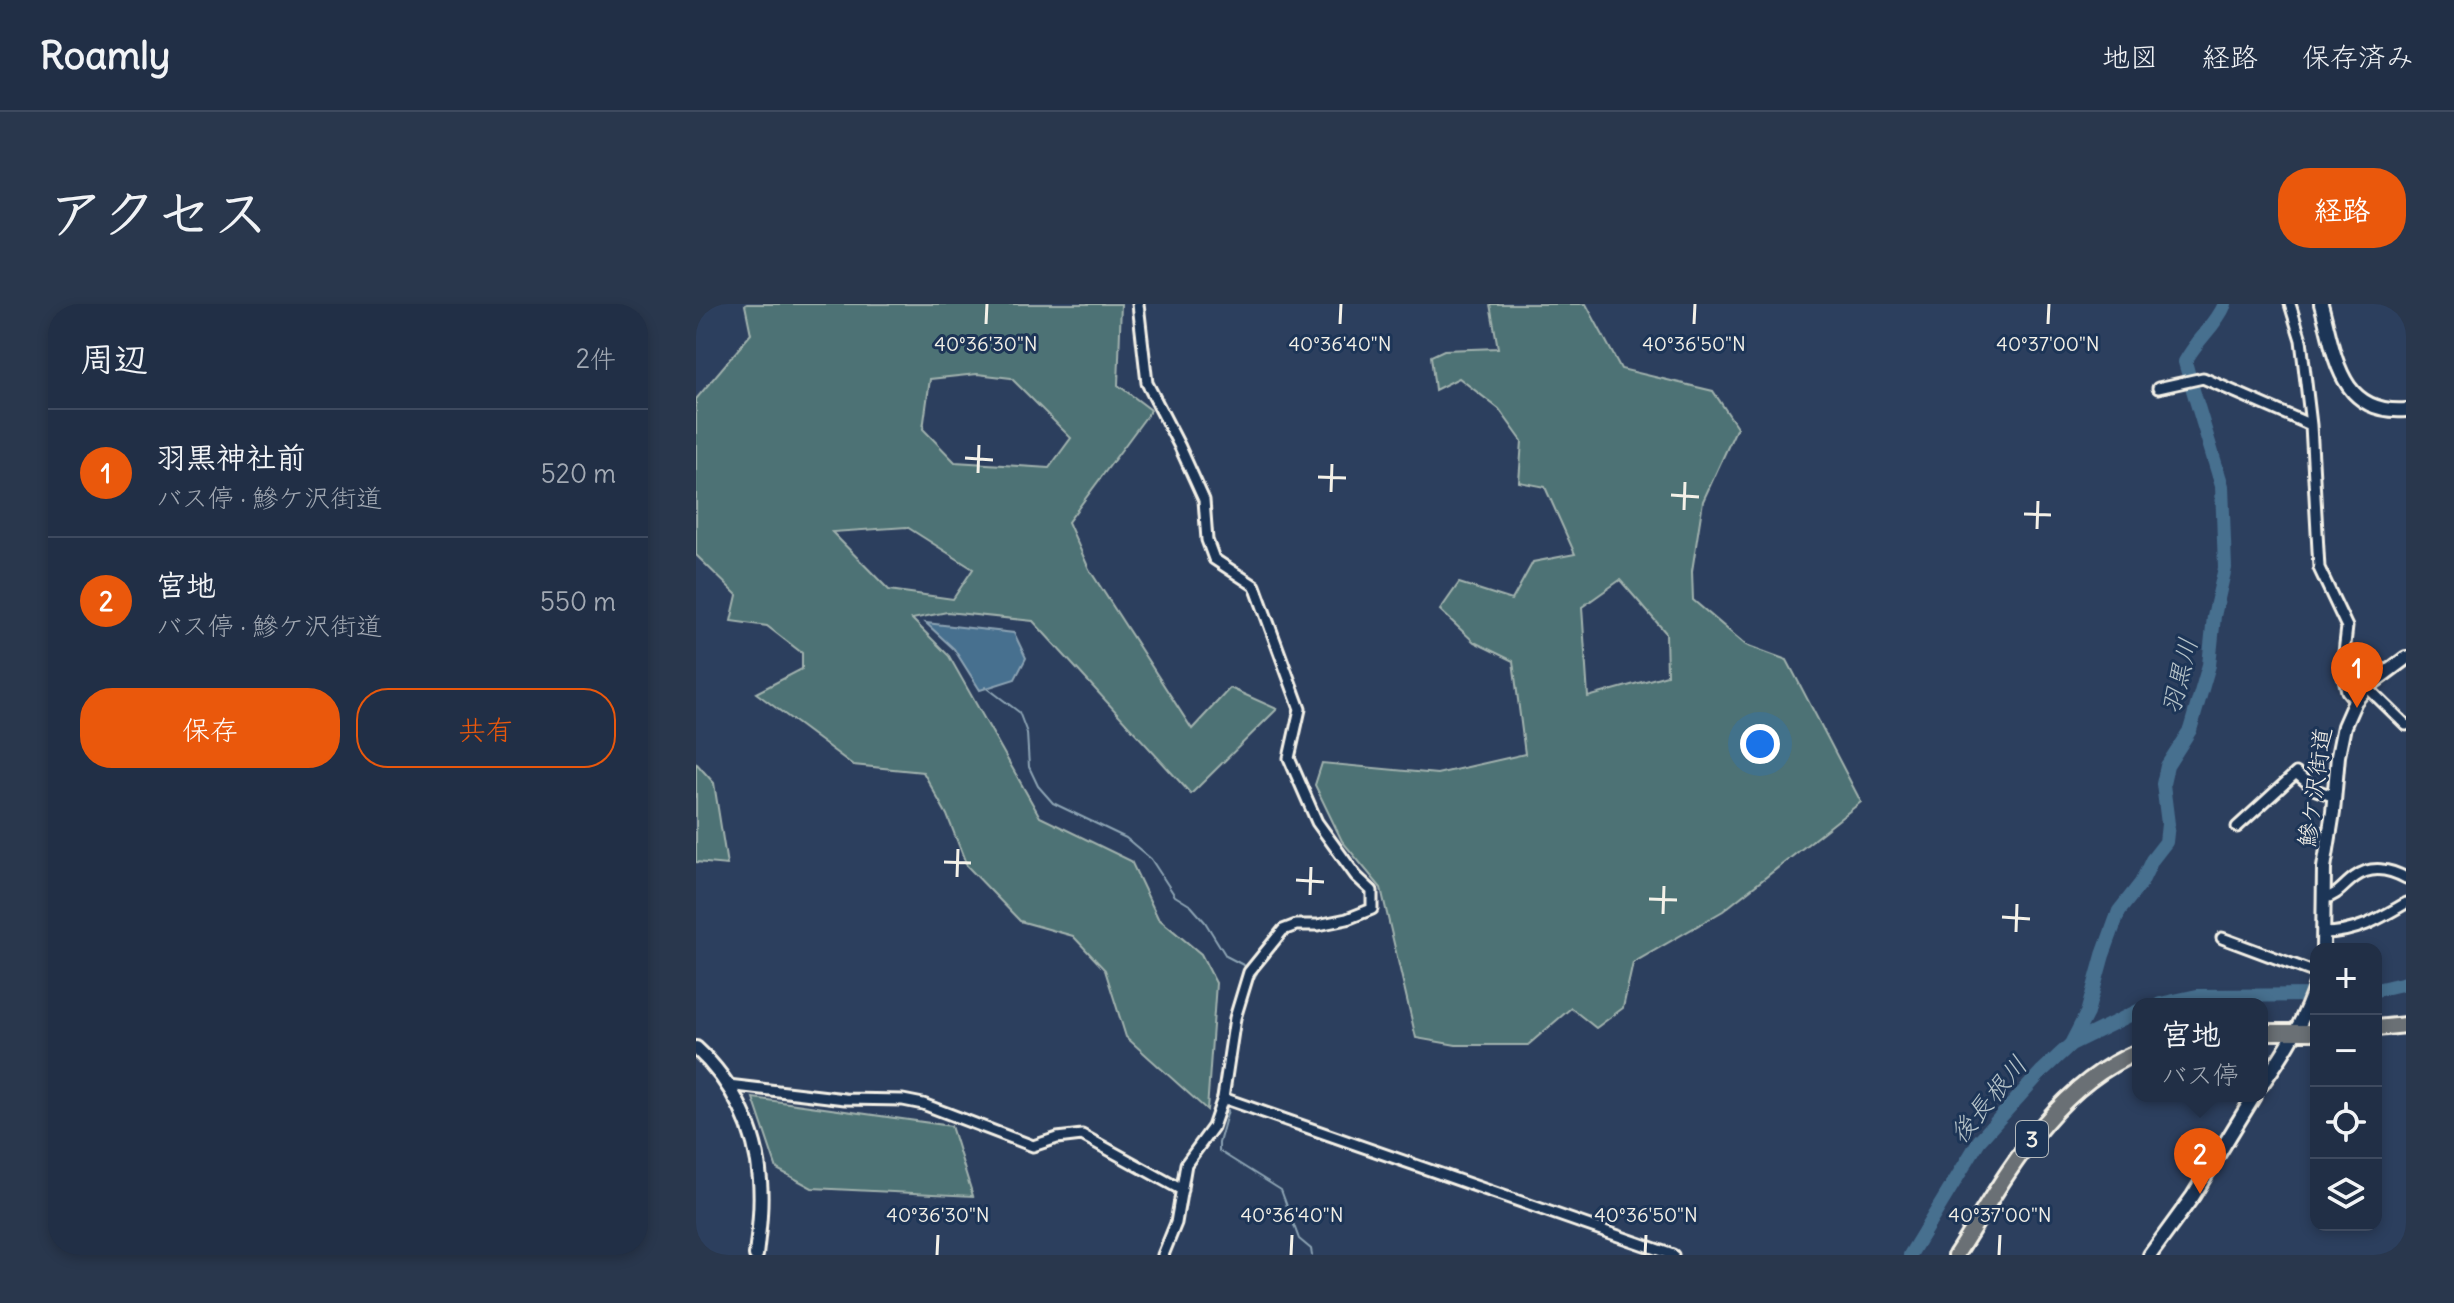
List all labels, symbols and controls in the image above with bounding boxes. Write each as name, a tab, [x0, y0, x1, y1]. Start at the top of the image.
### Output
text: Roamly	[40, 32, 170, 79]
text: 地図	[2102, 39, 2158, 75]
text: 経路	[2202, 39, 2258, 75]
text: 保存済み	[2302, 39, 2414, 75]
button: 経路	[2278, 168, 2406, 248]
text: アクセス	[48, 178, 269, 248]
text: 40°36'30"N	[934, 331, 1038, 356]
text: 40°36'40"N	[1289, 331, 1391, 356]
text: 40°36'50"N	[1642, 331, 1746, 356]
text: 40°37'00"N	[1996, 331, 2100, 356]
text: 周辺	[80, 337, 148, 380]
text: 2件	[576, 342, 616, 375]
text: 羽黒神社前	[156, 438, 306, 476]
text: 1	[101, 457, 111, 490]
text: 520 m	[541, 457, 616, 490]
text: バス停 · 鰺ケ沢街道	[156, 481, 382, 514]
text: 宮地	[156, 566, 216, 604]
text: 2	[99, 585, 113, 618]
text: 550 m	[540, 585, 616, 618]
text: バス停 · 鰺ケ沢街道	[156, 609, 382, 642]
water label: 羽黒川	[2154, 634, 2204, 718]
pin: 1	[2331, 642, 2383, 708]
button: 保存	[80, 688, 340, 768]
button: 共有	[356, 688, 616, 768]
your location	[1740, 724, 1780, 764]
street label: 鰺ケ沢街道	[2291, 725, 2337, 849]
map controls	[2310, 943, 2382, 1231]
button: +	[2310, 943, 2382, 1015]
popup	[2132, 998, 2268, 1102]
text: 宮地	[2161, 1015, 2221, 1053]
button: −	[2310, 1015, 2382, 1087]
water label: 後長根川	[1942, 1049, 2034, 1149]
text: バス停	[2161, 1058, 2239, 1091]
button: locate	[2310, 1087, 2382, 1159]
road number: 3	[2016, 1121, 2048, 1157]
pin: 2	[2174, 1128, 2226, 1194]
button: layers	[2310, 1159, 2382, 1231]
text: 40°36'30"N	[886, 1202, 990, 1227]
text: 40°36'40"N	[1241, 1202, 1343, 1227]
text: 40°36'50"N	[1594, 1202, 1698, 1227]
text: 40°37'00"N	[1948, 1202, 2052, 1227]

